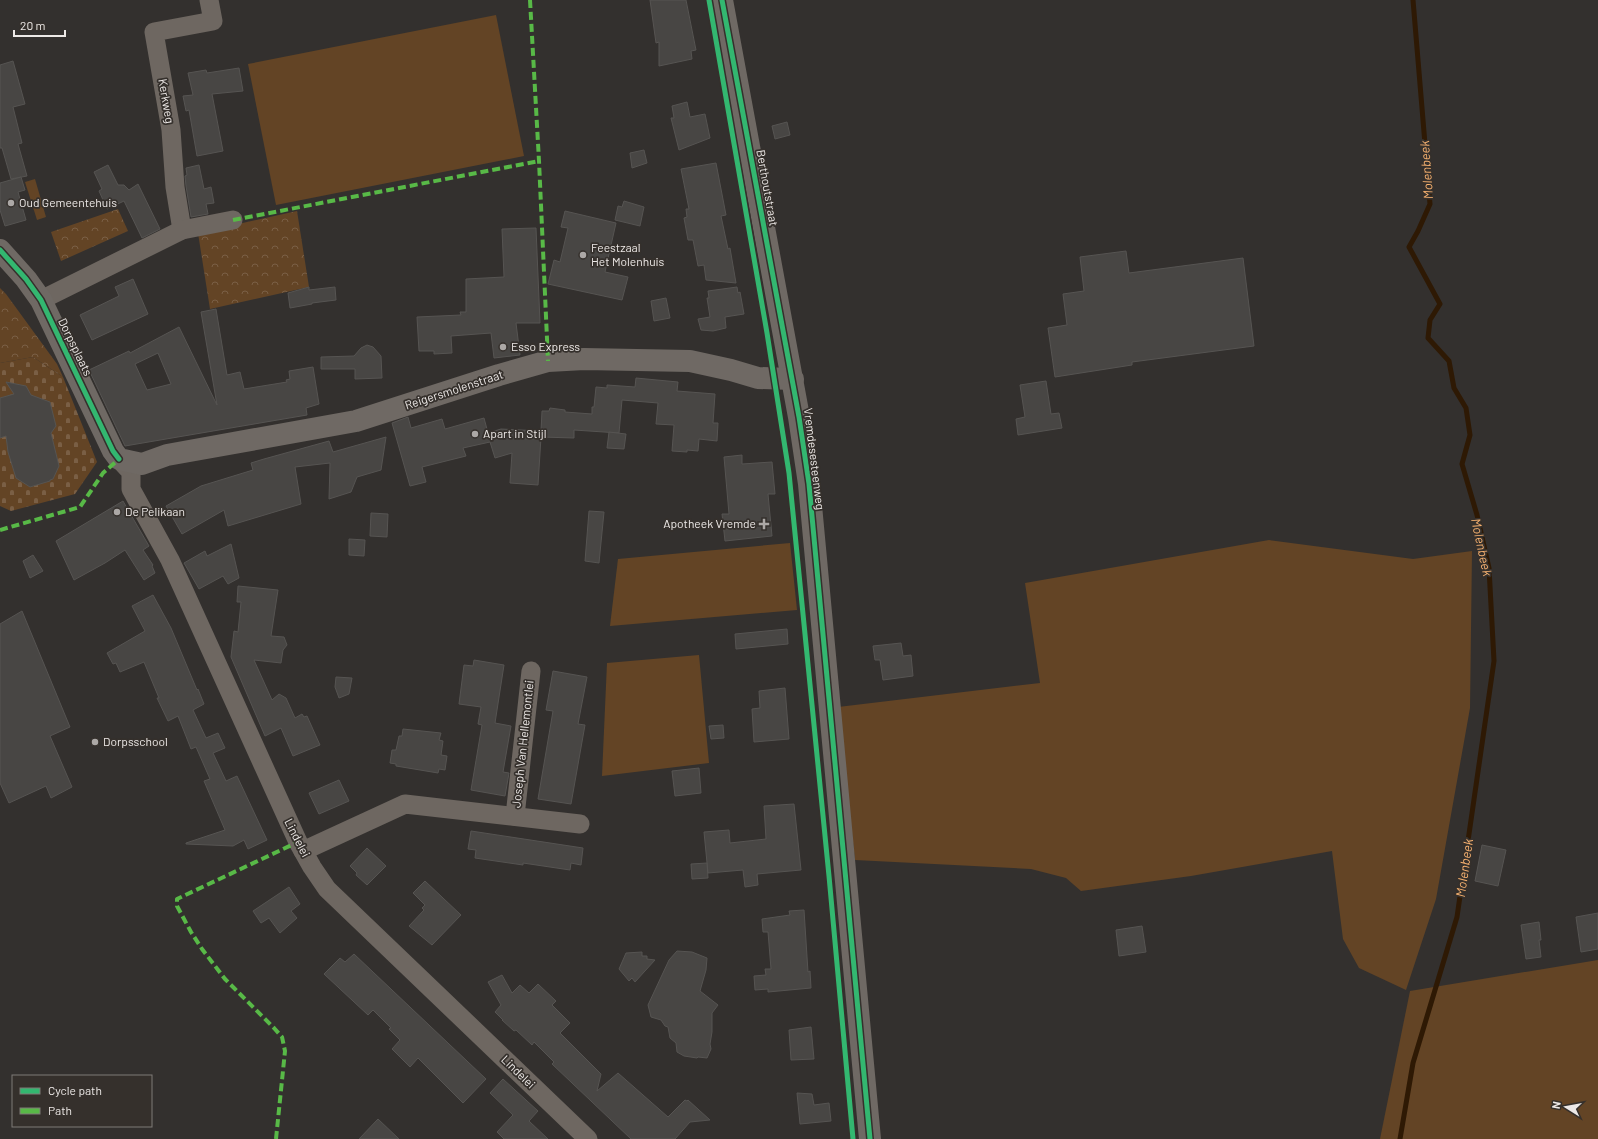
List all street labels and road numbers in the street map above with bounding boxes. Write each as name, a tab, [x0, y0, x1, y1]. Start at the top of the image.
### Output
street label: Kerkweg	[156, 77, 178, 124]
street label: Berthoutstraat	[754, 148, 782, 227]
street label: Dorpsplaats	[56, 315, 96, 378]
street label: Reigersmolenstraat	[403, 367, 505, 412]
street label: Vremdesesteenweg	[802, 407, 828, 511]
street label: Joseph Van Hellemontlei	[508, 679, 536, 808]
street label: Lindelei	[282, 816, 314, 859]
street label: Lindelei	[499, 1052, 538, 1091]

